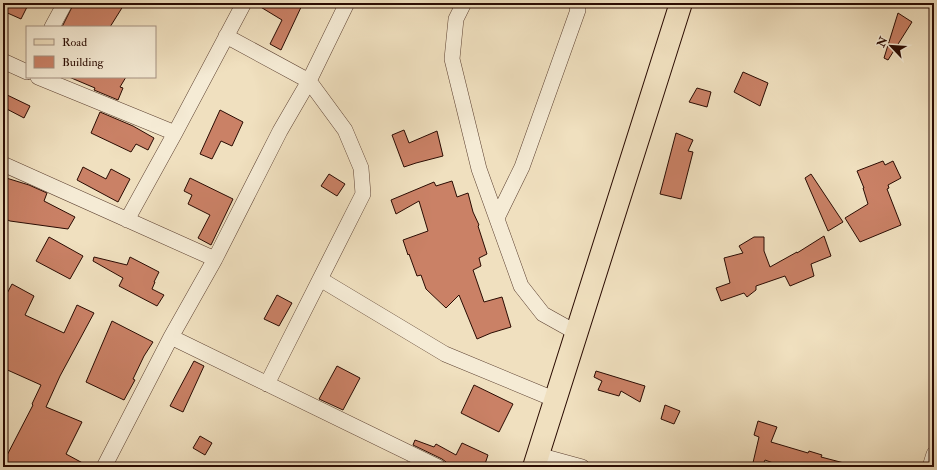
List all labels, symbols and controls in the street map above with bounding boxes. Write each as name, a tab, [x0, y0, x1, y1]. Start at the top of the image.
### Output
legend	[26, 26, 156, 78]
north arrow	[871, 26, 911, 66]
text: N	[874, 34, 891, 50]
text: Road	[62, 35, 87, 50]
text: Building	[62, 55, 105, 70]

